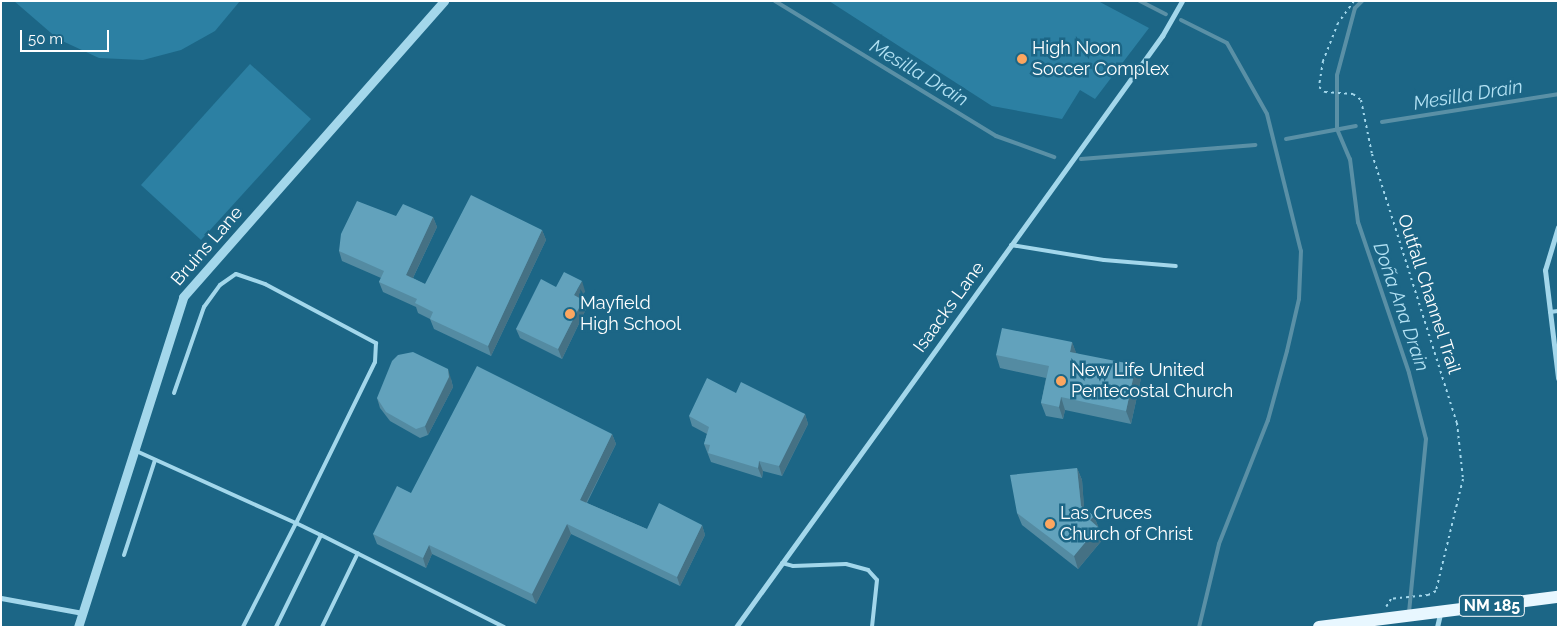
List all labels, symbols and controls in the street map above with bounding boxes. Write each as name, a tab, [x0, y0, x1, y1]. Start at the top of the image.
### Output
scale bar	[22, 20, 111, 52]
text: 50 m	[28, 30, 63, 48]
water label: Mesilla Drain	[866, 35, 972, 111]
place label: High Noon Soccer Complex	[1032, 38, 1170, 80]
marker: High Noon Soccer Complex	[1016, 53, 1028, 65]
water label: Mesilla Drain	[1412, 75, 1524, 115]
street label: Bruins Lane	[167, 202, 247, 290]
street label: Outfall Channel Trail	[1393, 211, 1465, 377]
water label: Doña Ana Drain	[1368, 239, 1434, 375]
street label: Isaacks Lane	[909, 257, 989, 357]
place label: Mayfield High School	[580, 293, 681, 336]
marker: Mayfield High School	[564, 308, 576, 320]
place label: New Life United Pentecostal Church	[1071, 360, 1234, 402]
marker: New Life United Pentecostal Church	[1055, 375, 1067, 387]
place label: Las Cruces Church of Christ	[1060, 503, 1193, 546]
marker: Las Cruces Church of Christ	[1044, 518, 1056, 530]
road number: NM 185	[1458, 592, 1526, 620]

